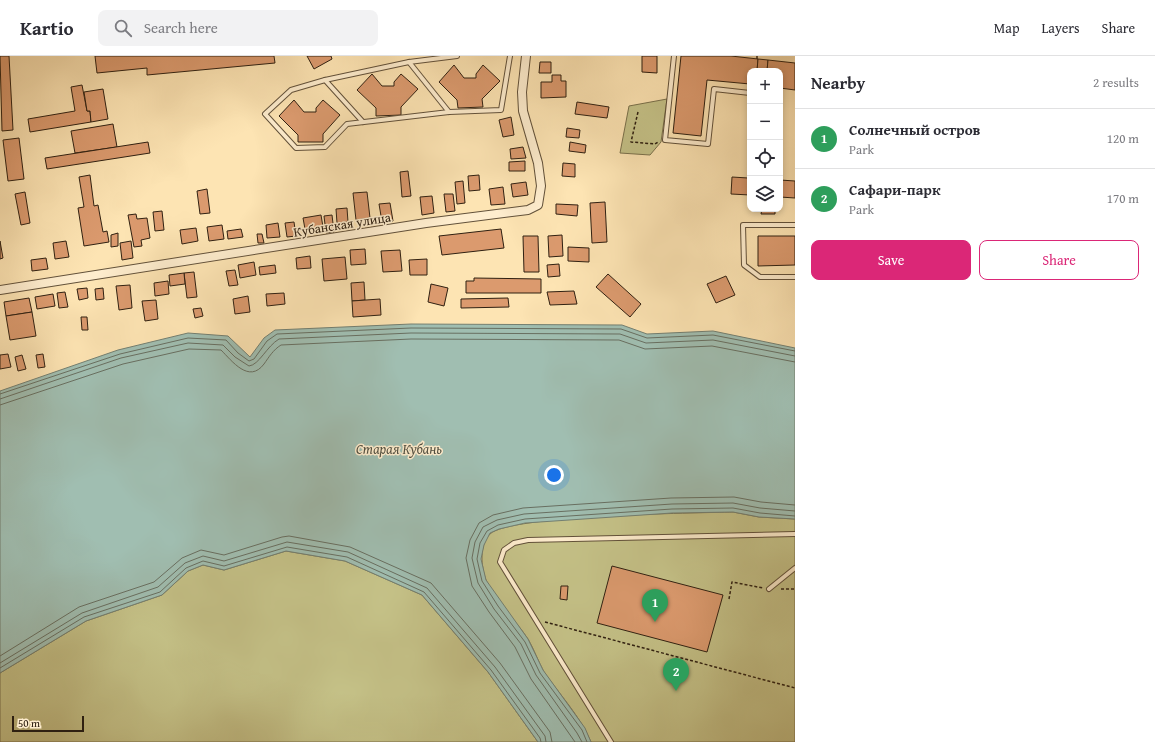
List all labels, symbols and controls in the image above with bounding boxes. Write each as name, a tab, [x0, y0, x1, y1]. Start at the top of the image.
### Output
search box	[98, 10, 378, 46]
text: Kartio	[20, 14, 74, 42]
icon: search	[112, 17, 134, 39]
text: Search here	[144, 17, 218, 38]
text: Map	[994, 18, 1020, 38]
text: Layers	[1042, 18, 1080, 38]
text: Share	[1102, 18, 1135, 38]
map controls	[747, 68, 783, 212]
button: +	[747, 68, 783, 104]
text: Nearby	[811, 70, 865, 95]
text: 2 results	[1093, 73, 1139, 92]
button: −	[747, 104, 783, 140]
text: Солнечный остров	[849, 119, 980, 140]
text: 1	[821, 129, 827, 148]
text: 120 m	[1107, 129, 1139, 148]
button: locate	[747, 140, 783, 176]
text: Park	[849, 140, 874, 159]
button: layers	[747, 176, 783, 212]
text: Сафари-парк	[849, 179, 941, 200]
text: 2	[821, 189, 827, 208]
text: 170 m	[1107, 189, 1139, 208]
text: Park	[849, 200, 874, 219]
street label: Кубанская улица	[292, 207, 393, 242]
button: Save	[811, 240, 971, 280]
button: Share	[979, 240, 1139, 280]
water label: Старая Кубань	[356, 439, 442, 459]
your location	[544, 465, 564, 485]
pin: 1	[642, 589, 668, 622]
pin: 2	[663, 658, 689, 691]
scale bar	[12, 714, 84, 733]
text: 50 m	[18, 715, 40, 731]

